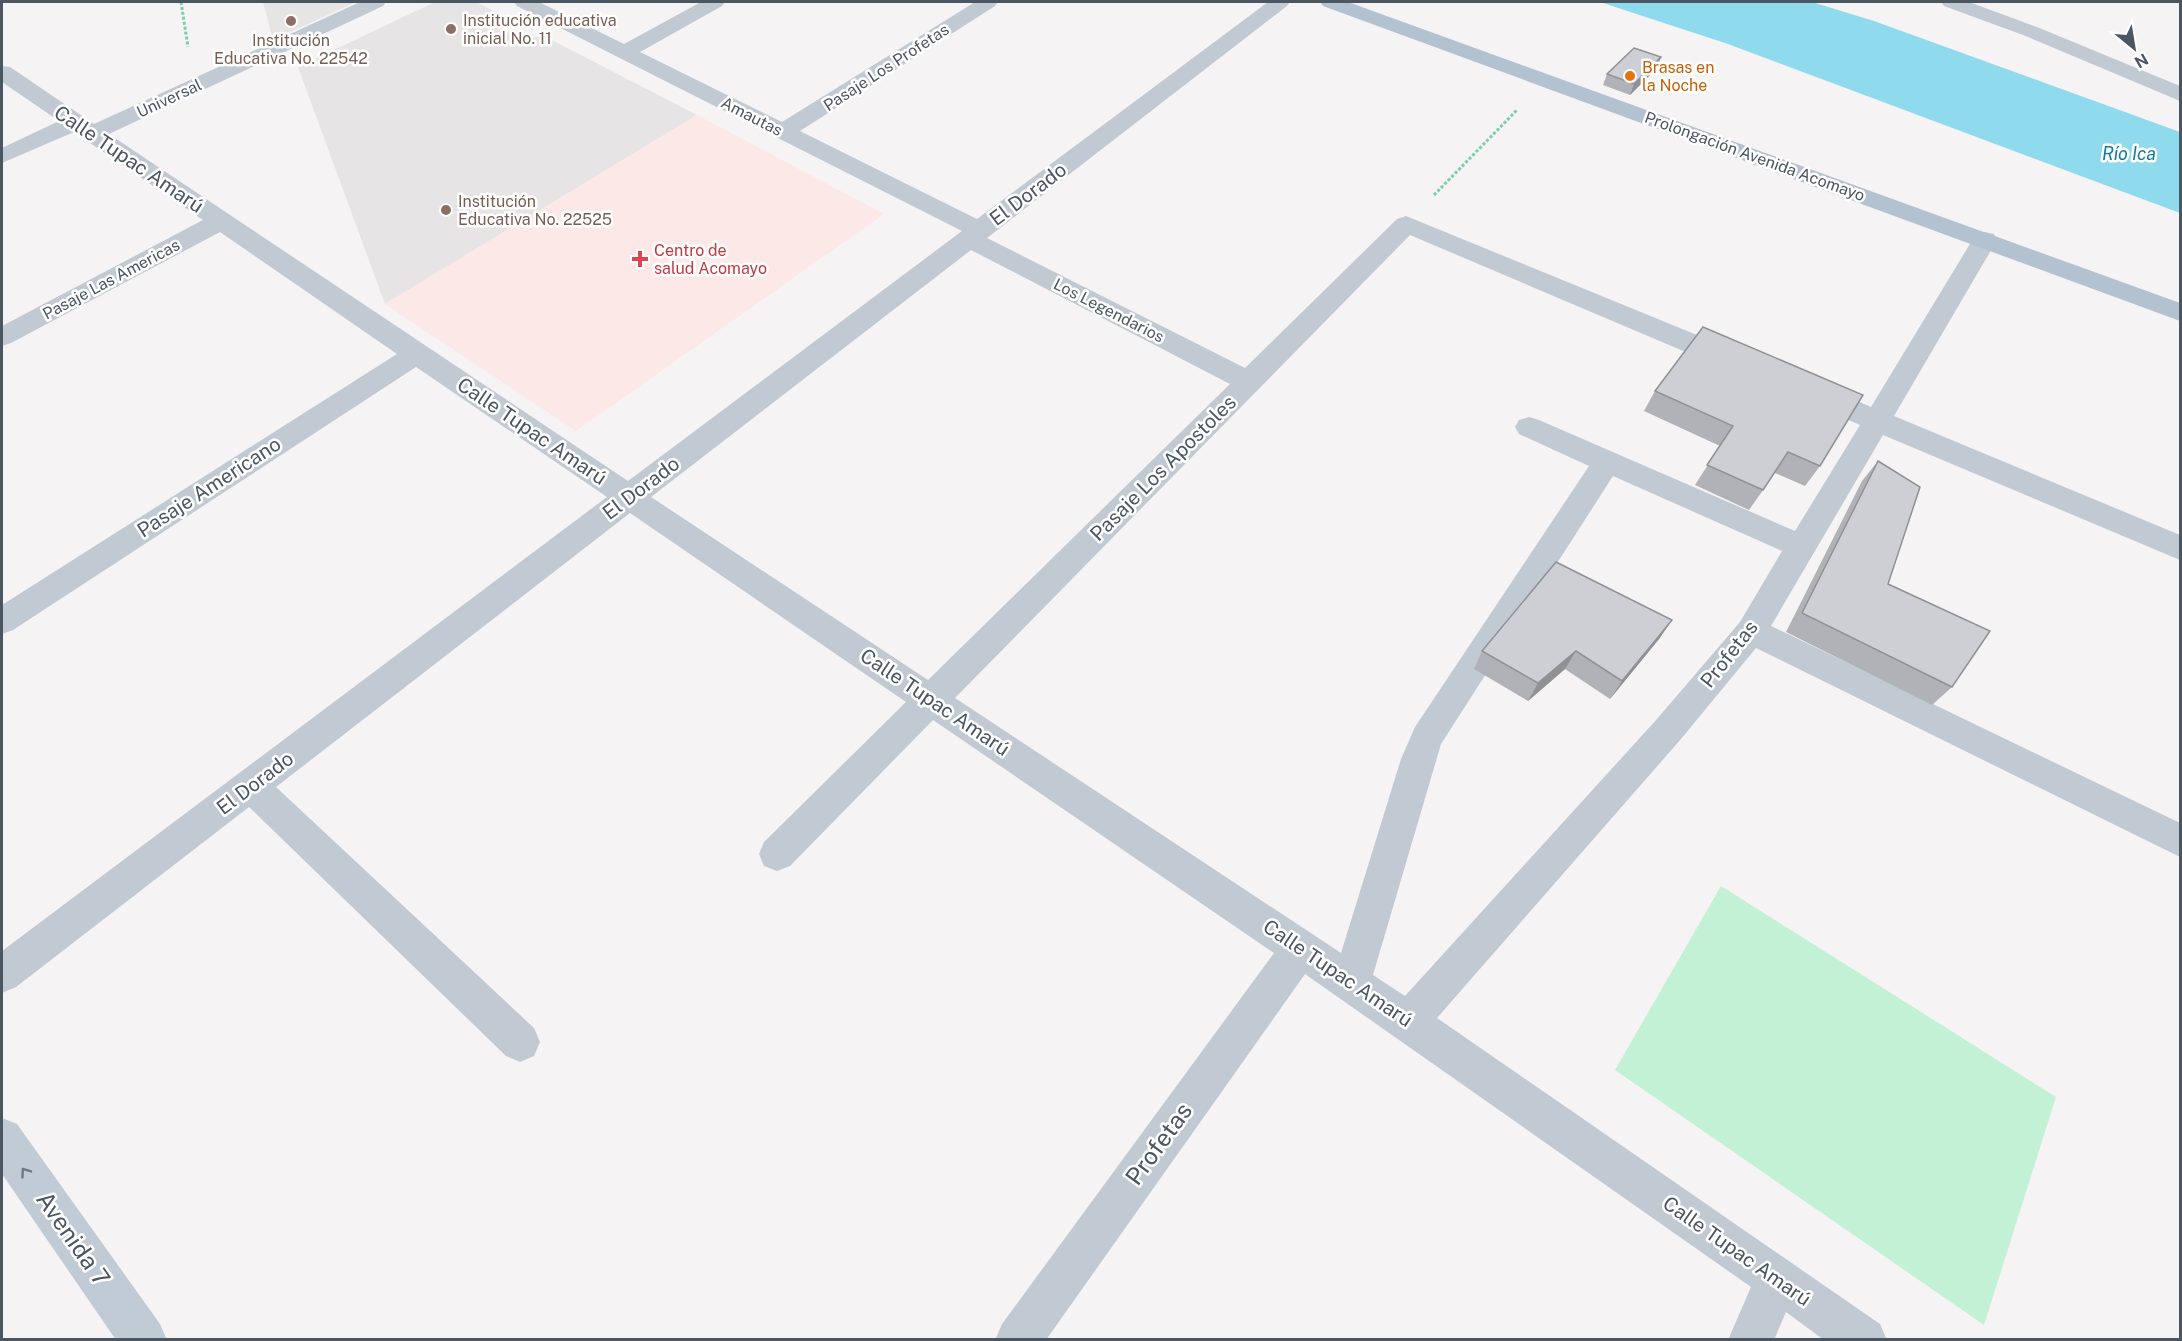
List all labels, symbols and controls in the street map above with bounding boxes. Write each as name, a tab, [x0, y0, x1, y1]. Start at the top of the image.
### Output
place label: Institución educativa inicial No. 11	[463, 11, 617, 48]
marker: Institución Educativa No. 22542	[284, 14, 298, 28]
north arrow	[2104, 18, 2164, 78]
street label: Pasaje Los Profetas	[820, 20, 953, 115]
marker: Institución educativa inicial No. 11	[444, 22, 458, 36]
place label: Institución Educativa No. 22542	[214, 31, 368, 68]
text: N	[2131, 49, 2151, 72]
place label: Brasas en la Noche	[1642, 58, 1714, 95]
marker: Brasas en la Noche	[1623, 69, 1637, 83]
street label: Universal	[134, 75, 205, 122]
street label: Amautas	[718, 93, 786, 140]
street label: Calle Tupac Amarú	[50, 100, 208, 218]
street label: Prolongación Avenida Acomayo	[1642, 108, 1868, 205]
water label: Río Ica	[2102, 143, 2156, 164]
street label: El Dorado	[985, 157, 1071, 231]
place label: Institución Educativa No. 22525	[458, 192, 612, 229]
marker: Institución Educativa No. 22525	[439, 203, 453, 217]
street label: Pasaje Las Americas	[39, 235, 183, 324]
place label: Centro de salud Acomayo	[654, 241, 767, 278]
marker: Centro de salud Acomayo	[631, 250, 649, 268]
street label: Los Legendarios	[1050, 274, 1167, 346]
street label: Calle Tupac Amarú	[453, 372, 611, 490]
street label: Pasaje Los Apostoles	[1085, 390, 1241, 546]
street label: Pasaje Americano	[133, 432, 285, 542]
street label: El Dorado	[598, 451, 684, 525]
street label: Profetas	[1695, 616, 1763, 692]
street label: Calle Tupac Amarú	[856, 643, 1014, 761]
street label: El Dorado	[212, 746, 298, 820]
street label: Calle Tupac Amarú	[1259, 914, 1417, 1032]
street label: Profetas	[1119, 1097, 1197, 1190]
one-way arrow	[21, 1167, 32, 1178]
street label: Avenida 7	[31, 1186, 116, 1291]
street label: Calle Tupac Amarú	[1658, 1191, 1816, 1311]

